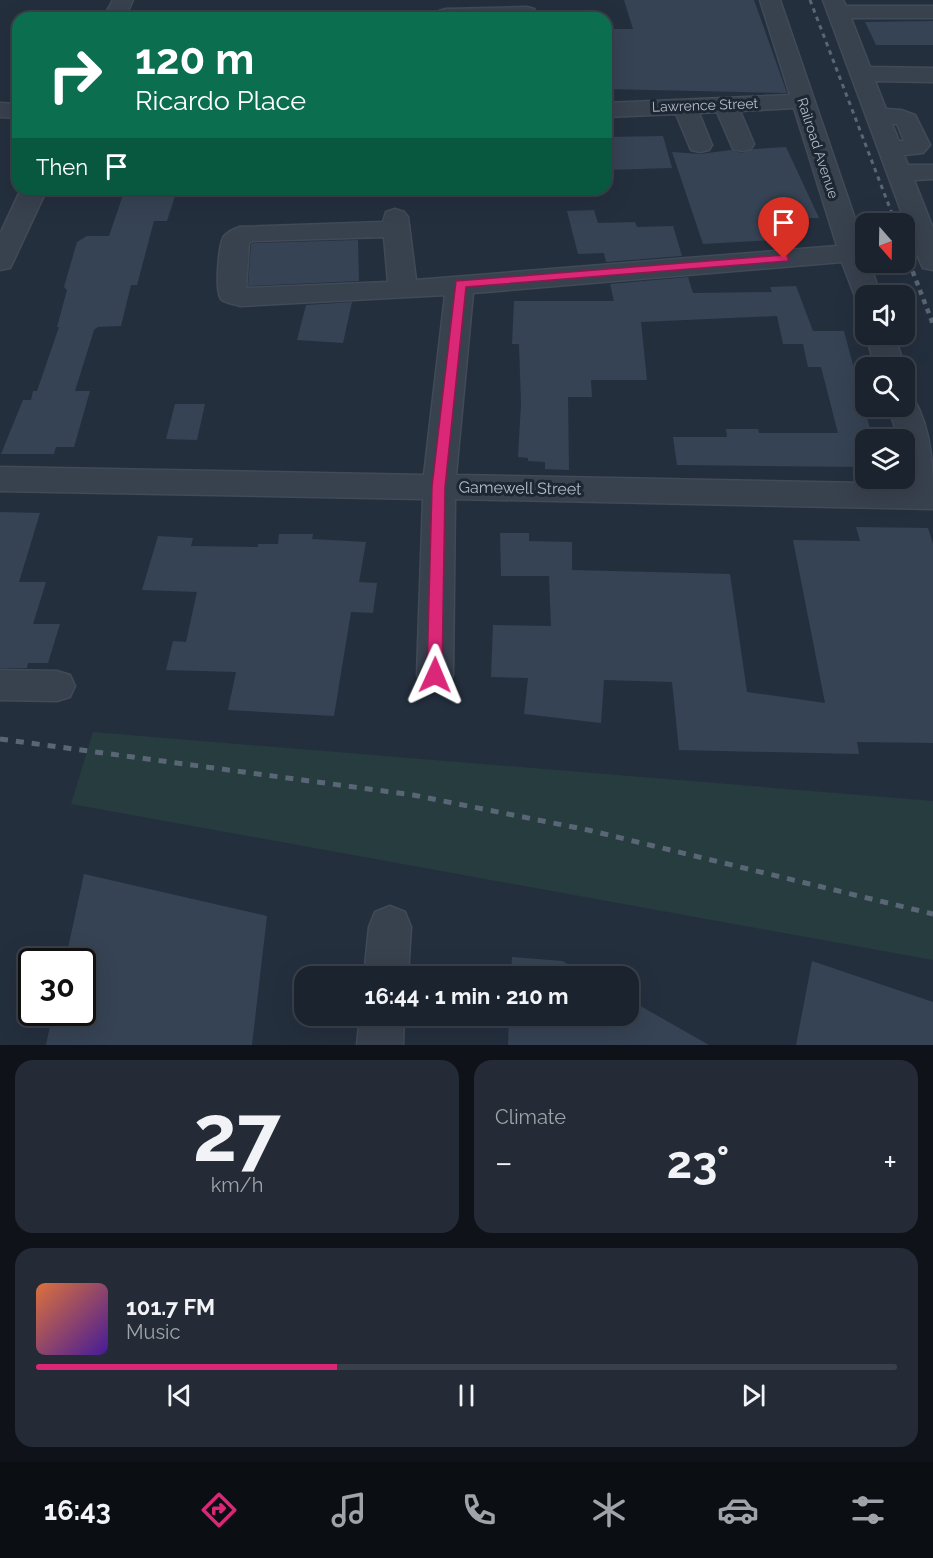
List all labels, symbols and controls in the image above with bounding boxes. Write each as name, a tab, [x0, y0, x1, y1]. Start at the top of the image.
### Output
text: 120 m	[135, 35, 254, 84]
icon: right	[36, 36, 114, 114]
text: Ricardo Place	[135, 85, 306, 116]
street label: Lawrence Street	[652, 95, 759, 115]
street label: Railroad Avenue	[794, 96, 842, 200]
icon: arrive	[100, 150, 133, 183]
text: Then	[36, 154, 88, 180]
pin	[758, 197, 809, 259]
icon: arrive	[767, 206, 800, 239]
north arrow	[855, 213, 915, 273]
map controls	[855, 213, 915, 489]
button: sound	[855, 285, 915, 345]
button: search	[855, 357, 915, 417]
button: layers	[855, 429, 915, 489]
street label: Gamewell Street	[458, 477, 582, 499]
position arrow	[403, 643, 467, 707]
speed limit sign: 30	[18, 948, 96, 1026]
text: 16:44 · 1 min · 210 m	[365, 983, 568, 1009]
text: 27	[193, 1088, 281, 1179]
text: Climate	[495, 1105, 566, 1129]
text: 23°	[667, 1136, 729, 1189]
text: −	[495, 1143, 513, 1182]
text: +	[883, 1143, 897, 1182]
text: km/h	[211, 1173, 263, 1197]
text: 101.7 FM	[126, 1294, 215, 1320]
text: Music	[126, 1320, 180, 1344]
icon: previous	[163, 1379, 196, 1412]
icon: pause	[450, 1379, 483, 1412]
icon: next	[737, 1379, 770, 1412]
icon: directions	[198, 1489, 240, 1531]
icon: music	[328, 1489, 370, 1531]
icon: phone	[458, 1489, 500, 1531]
icon: climate	[588, 1489, 630, 1531]
icon: car	[717, 1489, 759, 1531]
icon: filters	[847, 1489, 889, 1531]
text: 16:43	[44, 1495, 111, 1526]

